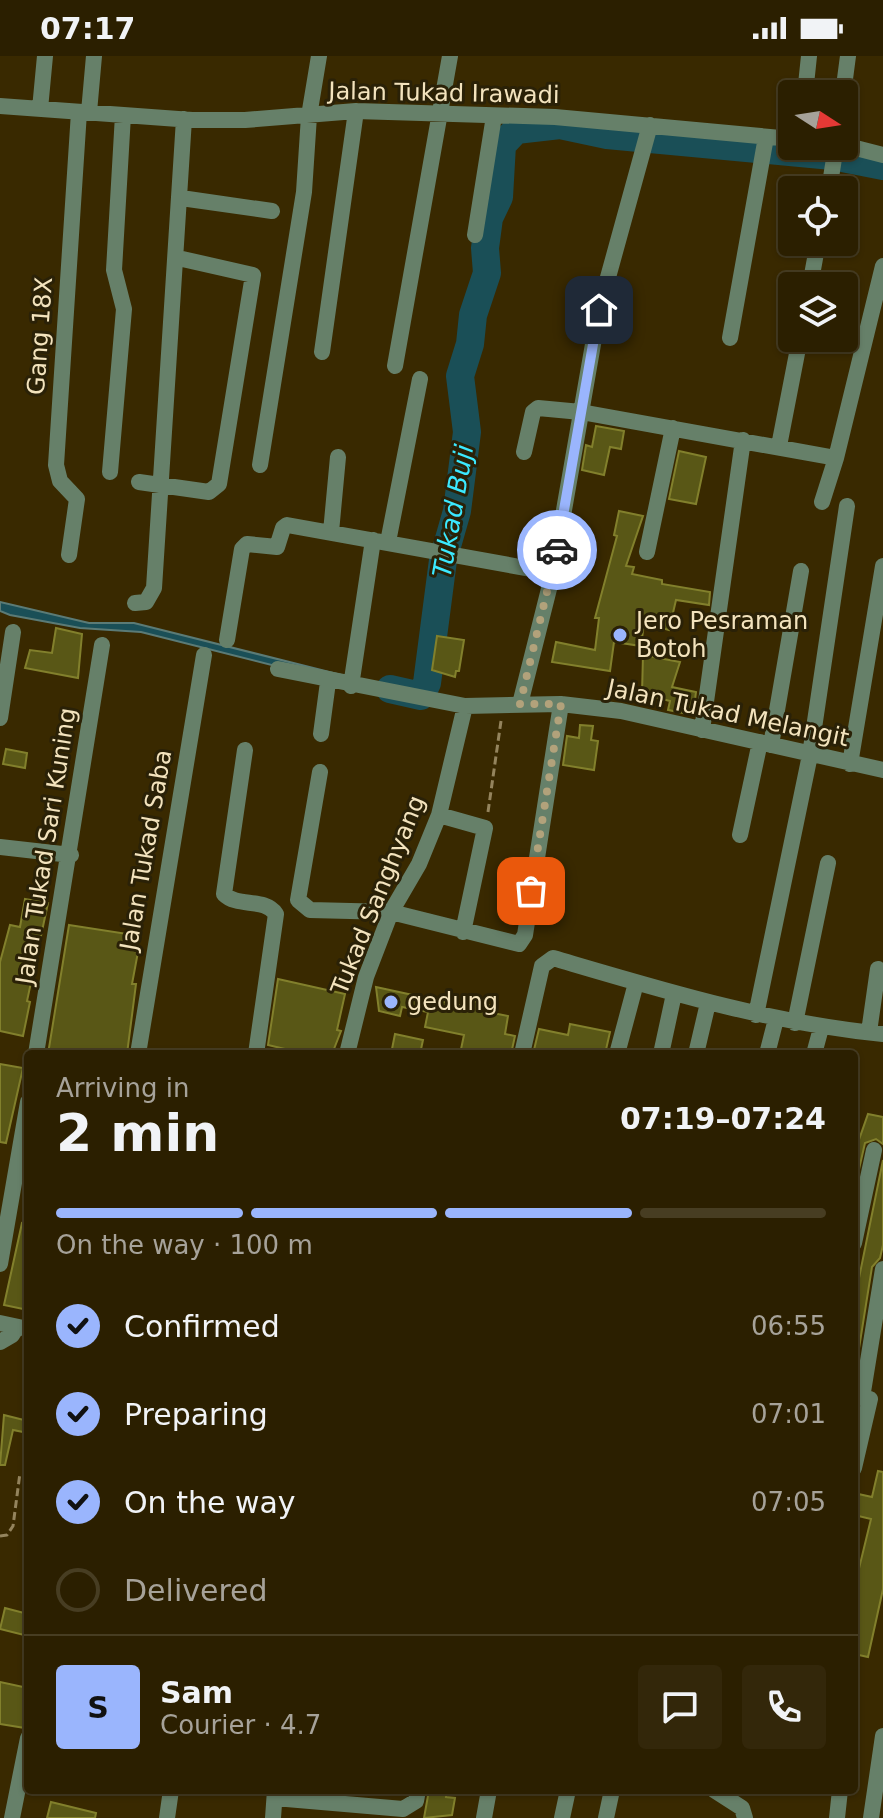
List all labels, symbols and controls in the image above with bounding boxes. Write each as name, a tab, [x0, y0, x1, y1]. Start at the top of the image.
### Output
text: 07:17	[40, 11, 136, 46]
street label: Jalan Tukad Irawadi	[326, 77, 560, 109]
north arrow	[778, 80, 858, 160]
map controls	[778, 80, 858, 352]
button: locate	[778, 176, 858, 256]
button: layers	[778, 272, 858, 352]
street label: Gang 18X	[22, 276, 58, 396]
pin	[565, 276, 633, 344]
icon: home	[577, 288, 621, 332]
water label: Tukad Buji	[427, 442, 480, 580]
courier	[517, 510, 597, 590]
icon: car	[535, 528, 579, 572]
place label: Jero Pesraman Botoh	[634, 607, 808, 663]
marker: Jero Pesraman Botoh	[611, 626, 629, 644]
street label: Jalan Tukad Melangit	[602, 673, 852, 752]
street label: Jalan Tukad Sari Kuning	[10, 706, 82, 988]
street label: Jalan Tukad Saba	[114, 748, 177, 954]
street label: Tukad Sanghyang	[325, 791, 431, 1000]
pin	[497, 857, 565, 925]
icon: bag	[509, 869, 553, 913]
place label: gedung	[407, 988, 498, 1016]
marker: gedung	[382, 993, 400, 1011]
text: Arriving in	[56, 1073, 190, 1103]
text: 07:19–07:24	[620, 1101, 826, 1136]
text: 2 min	[56, 1103, 219, 1163]
text: On the way · 100 m	[56, 1230, 313, 1260]
icon: check	[56, 1304, 100, 1348]
text: Confirmed	[124, 1309, 280, 1344]
text: 06:55	[751, 1311, 826, 1341]
icon: check	[56, 1392, 100, 1436]
text: Preparing	[124, 1397, 268, 1432]
text: 07:01	[751, 1399, 826, 1429]
icon: check	[56, 1480, 100, 1524]
text: On the way	[124, 1485, 296, 1520]
text: 07:05	[751, 1487, 826, 1517]
text: Delivered	[124, 1573, 268, 1608]
button: chat	[638, 1665, 722, 1749]
button: phone	[742, 1665, 826, 1749]
text: Sam	[160, 1675, 233, 1710]
text: S	[87, 1690, 109, 1725]
text: Courier · 4.7	[160, 1710, 321, 1740]

